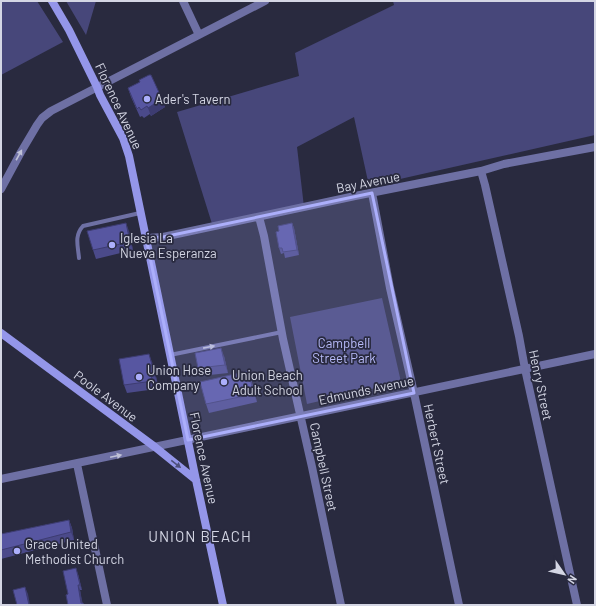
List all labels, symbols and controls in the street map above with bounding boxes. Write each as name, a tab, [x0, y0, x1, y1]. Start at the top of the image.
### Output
street label: Florence Avenue	[92, 60, 146, 152]
place label: Ader's Tavern	[155, 91, 231, 107]
marker: Ader's Tavern	[142, 94, 152, 104]
one-way arrow	[16, 149, 23, 161]
street label: Bay Avenue	[335, 168, 401, 196]
place label: Iglesia La Nueva Esperanza	[120, 230, 217, 261]
marker: Iglesia La Nueva Esperanza	[107, 240, 117, 250]
park label: Campbell Street Park	[312, 335, 376, 366]
one-way arrow	[203, 343, 215, 349]
street label: Henry Street	[526, 348, 556, 422]
place label: Union Hose Company	[147, 362, 211, 393]
street label: Poole Avenue	[71, 367, 141, 425]
place label: Union Beach Adult School	[232, 367, 303, 398]
marker: Union Hose Company	[134, 372, 144, 382]
street label: Edmunds Avenue	[317, 372, 415, 408]
marker: Union Beach Adult School	[219, 377, 229, 387]
street label: Herbert Street	[421, 402, 453, 486]
street label: Florence Avenue	[186, 411, 222, 505]
street label: Campbell Street	[307, 421, 341, 513]
one-way arrow	[109, 453, 122, 459]
one-way arrow	[170, 459, 181, 468]
district label: UNION BEACH	[148, 527, 252, 545]
place label: Grace United Methodist Church	[25, 536, 124, 567]
marker: Grace United Methodist Church	[12, 546, 22, 556]
north arrow	[544, 554, 584, 594]
text: N	[565, 573, 580, 587]

